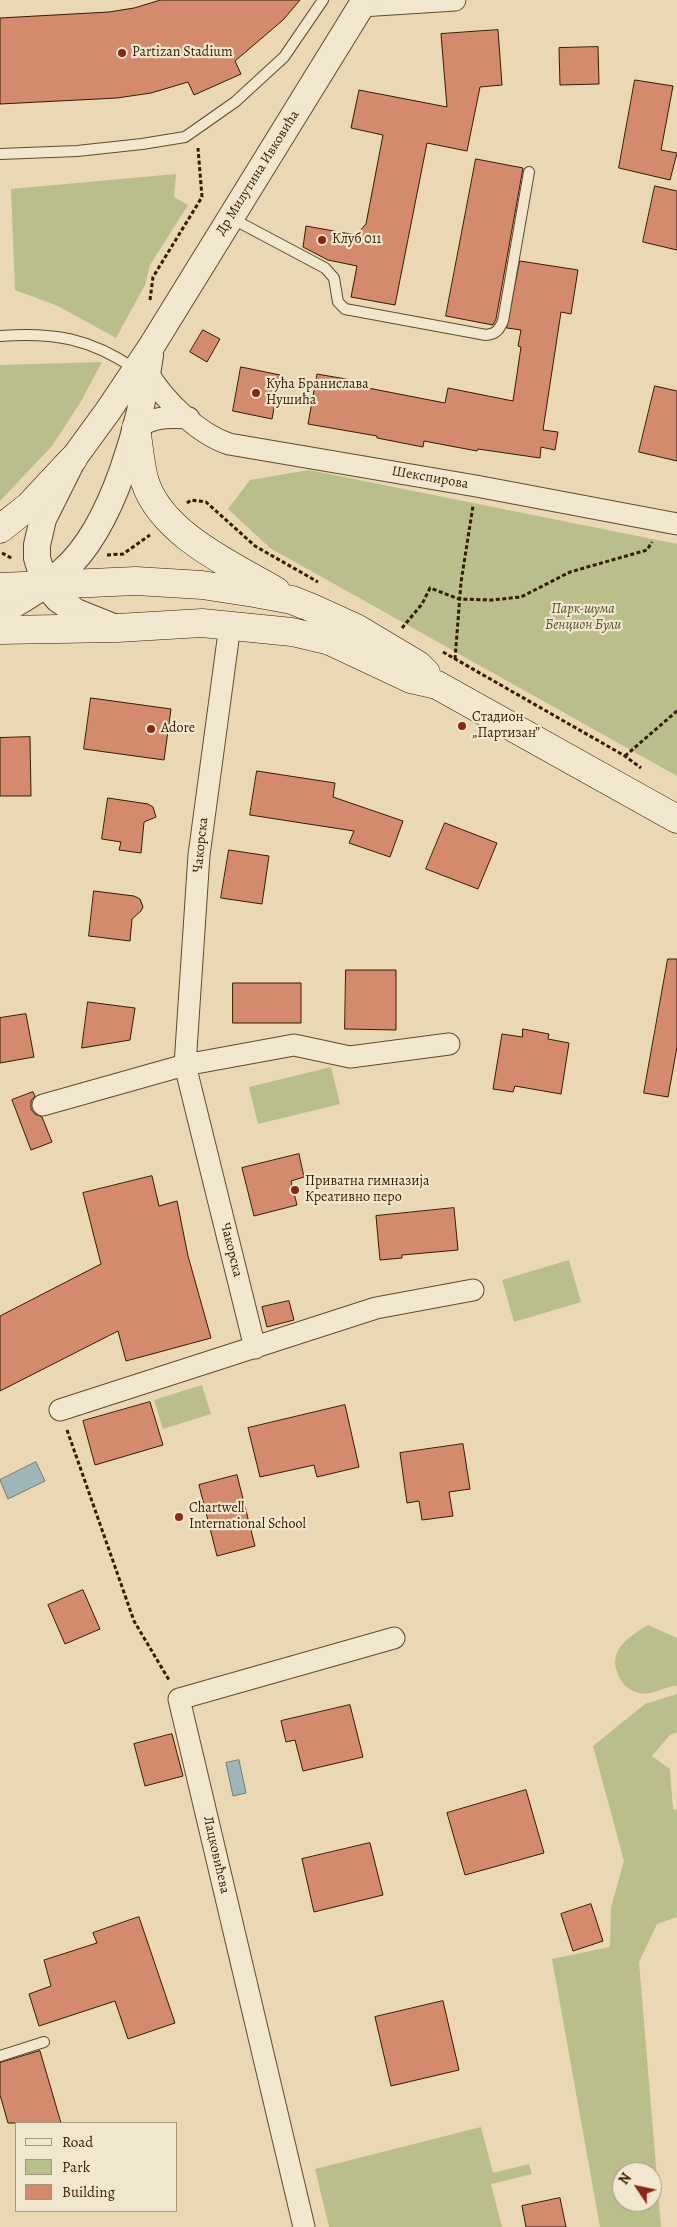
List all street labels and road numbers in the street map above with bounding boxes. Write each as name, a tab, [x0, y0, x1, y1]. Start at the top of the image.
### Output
street label: Др Милутина Ивковића	[213, 107, 303, 239]
street label: Шекспирова	[390, 463, 470, 493]
street label: Чакорска	[190, 817, 212, 873]
street label: Чакорска	[216, 1221, 246, 1279]
street label: Лацковићева	[199, 1815, 233, 1895]

